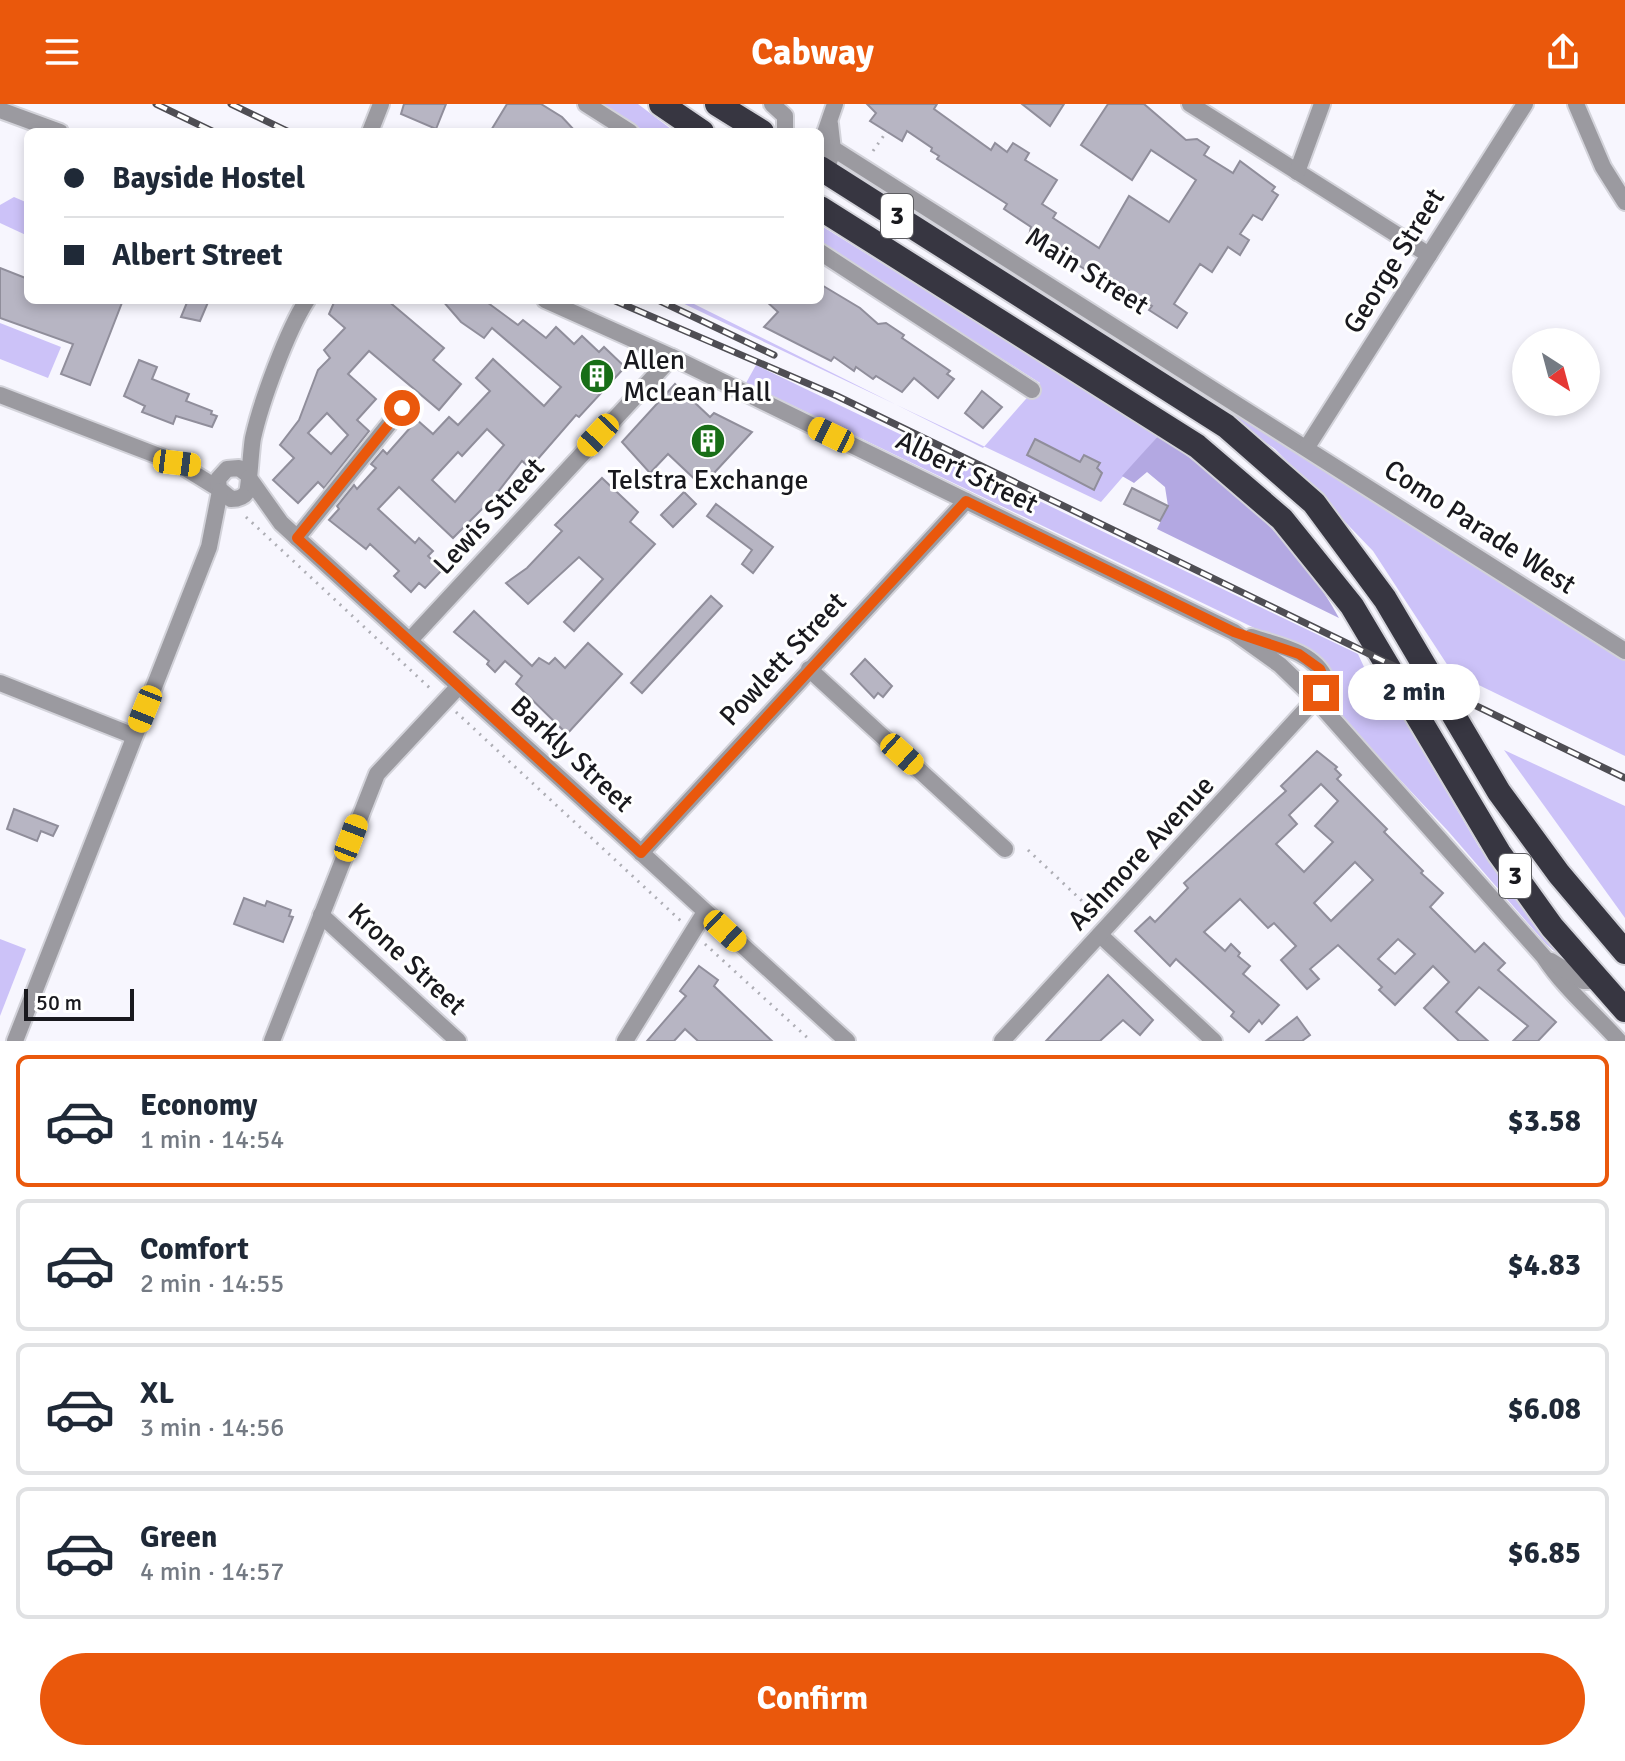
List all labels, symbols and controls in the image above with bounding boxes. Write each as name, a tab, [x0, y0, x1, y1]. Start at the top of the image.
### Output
icon: menu	[40, 30, 84, 74]
text: Cabway	[751, 30, 874, 75]
icon: share	[1541, 30, 1585, 74]
text: Bayside Hostel	[112, 160, 305, 197]
street label: George Street	[1336, 182, 1452, 340]
road number: 3	[881, 194, 913, 238]
street label: Main Street	[1019, 220, 1155, 322]
text: Albert Street	[112, 237, 283, 274]
north arrow	[1512, 328, 1600, 416]
map controls	[1512, 328, 1600, 416]
place label: Allen McLean Hall	[623, 343, 772, 409]
building icon: Allen McLean Hall	[578, 357, 616, 395]
route start	[384, 390, 420, 426]
car	[573, 409, 623, 461]
car	[804, 414, 858, 456]
building icon: Telstra Exchange	[689, 422, 727, 460]
street label: Albert Street	[891, 423, 1044, 521]
car	[152, 448, 202, 478]
street label: Lewis Street	[426, 450, 552, 581]
street label: Como Parade West	[1378, 452, 1582, 602]
place label: Telstra Exchange	[607, 463, 809, 497]
street label: Powlett Street	[712, 585, 854, 733]
callout: 2 min	[1349, 665, 1481, 721]
route end	[1303, 675, 1339, 711]
text: 2 min	[1383, 676, 1445, 708]
car	[125, 682, 165, 736]
street label: Barkly Street	[504, 689, 640, 819]
car	[876, 729, 928, 779]
street label: Ashmore Avenue	[1061, 769, 1221, 937]
car	[331, 811, 371, 865]
road number: 3	[1499, 854, 1531, 898]
street label: Krone Street	[341, 896, 473, 1023]
car	[699, 906, 751, 956]
scale bar	[24, 985, 134, 1021]
text: 50 m	[36, 989, 82, 1016]
icon: car	[44, 1085, 116, 1157]
text: Economy	[140, 1087, 257, 1124]
text: $3.58	[1508, 1103, 1581, 1140]
text: 1 min · 14:54	[140, 1124, 284, 1156]
icon: car	[44, 1229, 116, 1301]
text: Comfort	[140, 1231, 249, 1268]
text: $4.83	[1508, 1247, 1581, 1284]
text: 2 min · 14:55	[140, 1268, 284, 1300]
icon: car	[44, 1373, 116, 1445]
text: XL	[140, 1375, 174, 1412]
text: $6.08	[1508, 1391, 1581, 1428]
text: 3 min · 14:56	[140, 1412, 284, 1444]
icon: car	[44, 1517, 116, 1589]
text: Green	[140, 1519, 217, 1556]
text: $6.85	[1508, 1535, 1581, 1572]
text: 4 min · 14:57	[140, 1556, 284, 1588]
button: Confirm	[40, 1653, 1585, 1745]

